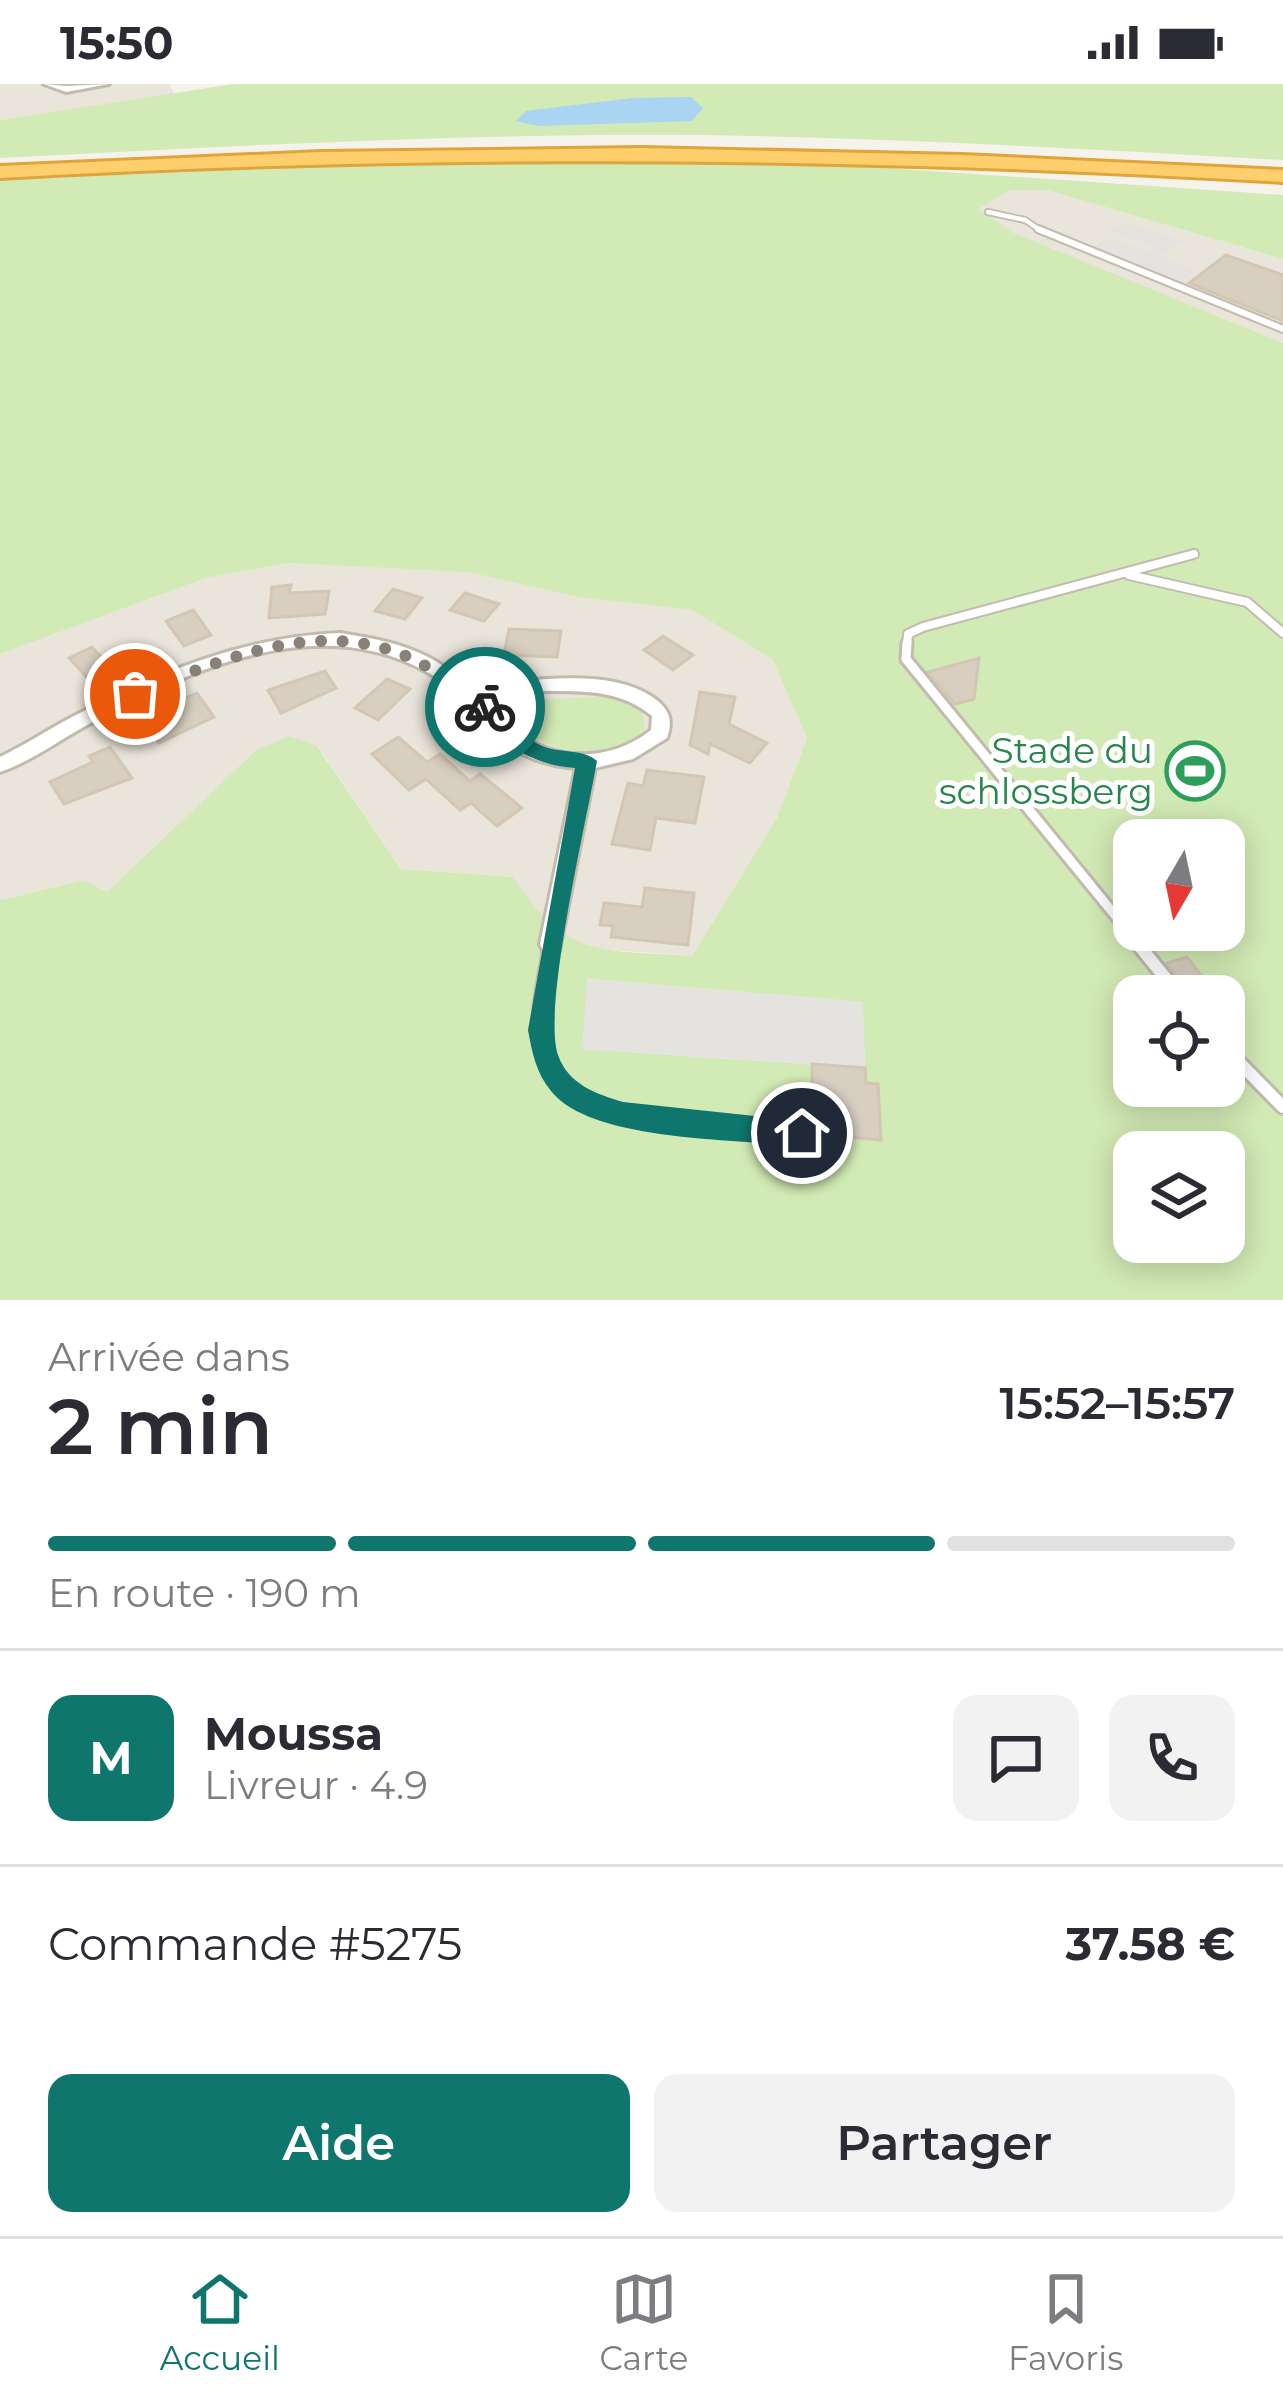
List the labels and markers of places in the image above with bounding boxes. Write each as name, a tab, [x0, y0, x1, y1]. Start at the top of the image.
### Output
pin	[84, 643, 186, 745]
place label: Stade du schlossberg	[939, 728, 1153, 813]
sports icon: Stade du schlossberg	[1164, 740, 1226, 802]
pin	[751, 1082, 853, 1184]

